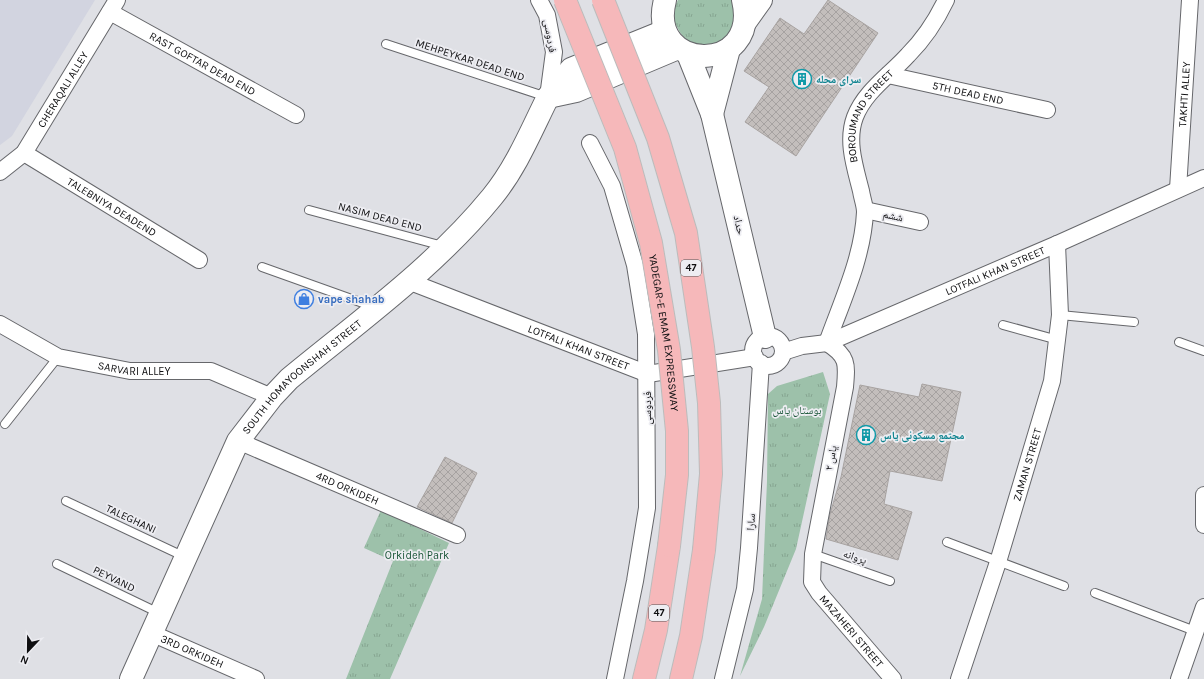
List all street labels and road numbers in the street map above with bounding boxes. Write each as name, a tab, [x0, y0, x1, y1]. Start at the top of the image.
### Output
street label: فردوسی	[541, 18, 559, 54]
street label: RAST GOFTAR DEAD END	[147, 29, 258, 98]
street label: MEHPEYKAR DEAD END	[414, 36, 526, 84]
street label: CHERAQALI ALLEY	[35, 49, 91, 130]
street label: TAKHTI ALLEY	[1175, 61, 1193, 127]
street label: BOROUMAND STREET	[845, 67, 896, 164]
street label: 5TH DEAD END	[931, 79, 1005, 107]
street label: TALEBNIYA DEADEND	[65, 174, 159, 239]
street label: NASIM DEAD END	[337, 200, 423, 234]
street label: ششم	[881, 208, 904, 225]
street label: حداد	[730, 214, 748, 236]
street label: LOTFALI KHAN STREET	[943, 243, 1047, 298]
street label: YADEGAR-E EMAM EXPRESSWAY	[646, 253, 682, 412]
road number: 47	[681, 260, 701, 276]
street label: SOUTH HOMAYOONSHAH STREET	[239, 316, 364, 437]
street label: LOTFALI KHAN STREET	[526, 322, 632, 373]
street label: SARVARI ALLEY	[97, 358, 171, 378]
street label: فردوسی	[641, 391, 654, 425]
street label: ZAMAN STREET	[1010, 426, 1044, 503]
street label: یاس ۲	[822, 444, 840, 472]
street label: 4RD ORKIDEH	[314, 469, 381, 507]
street label: TALEGHANI	[104, 502, 158, 536]
street label: سارا	[744, 513, 758, 531]
street label: پروانه	[842, 547, 869, 567]
street label: PEYVAND	[91, 563, 137, 595]
street label: MAZAHERI STREET	[817, 592, 887, 670]
road number: 47	[649, 605, 669, 621]
street label: 3RD ORKIDEH	[159, 632, 226, 671]

